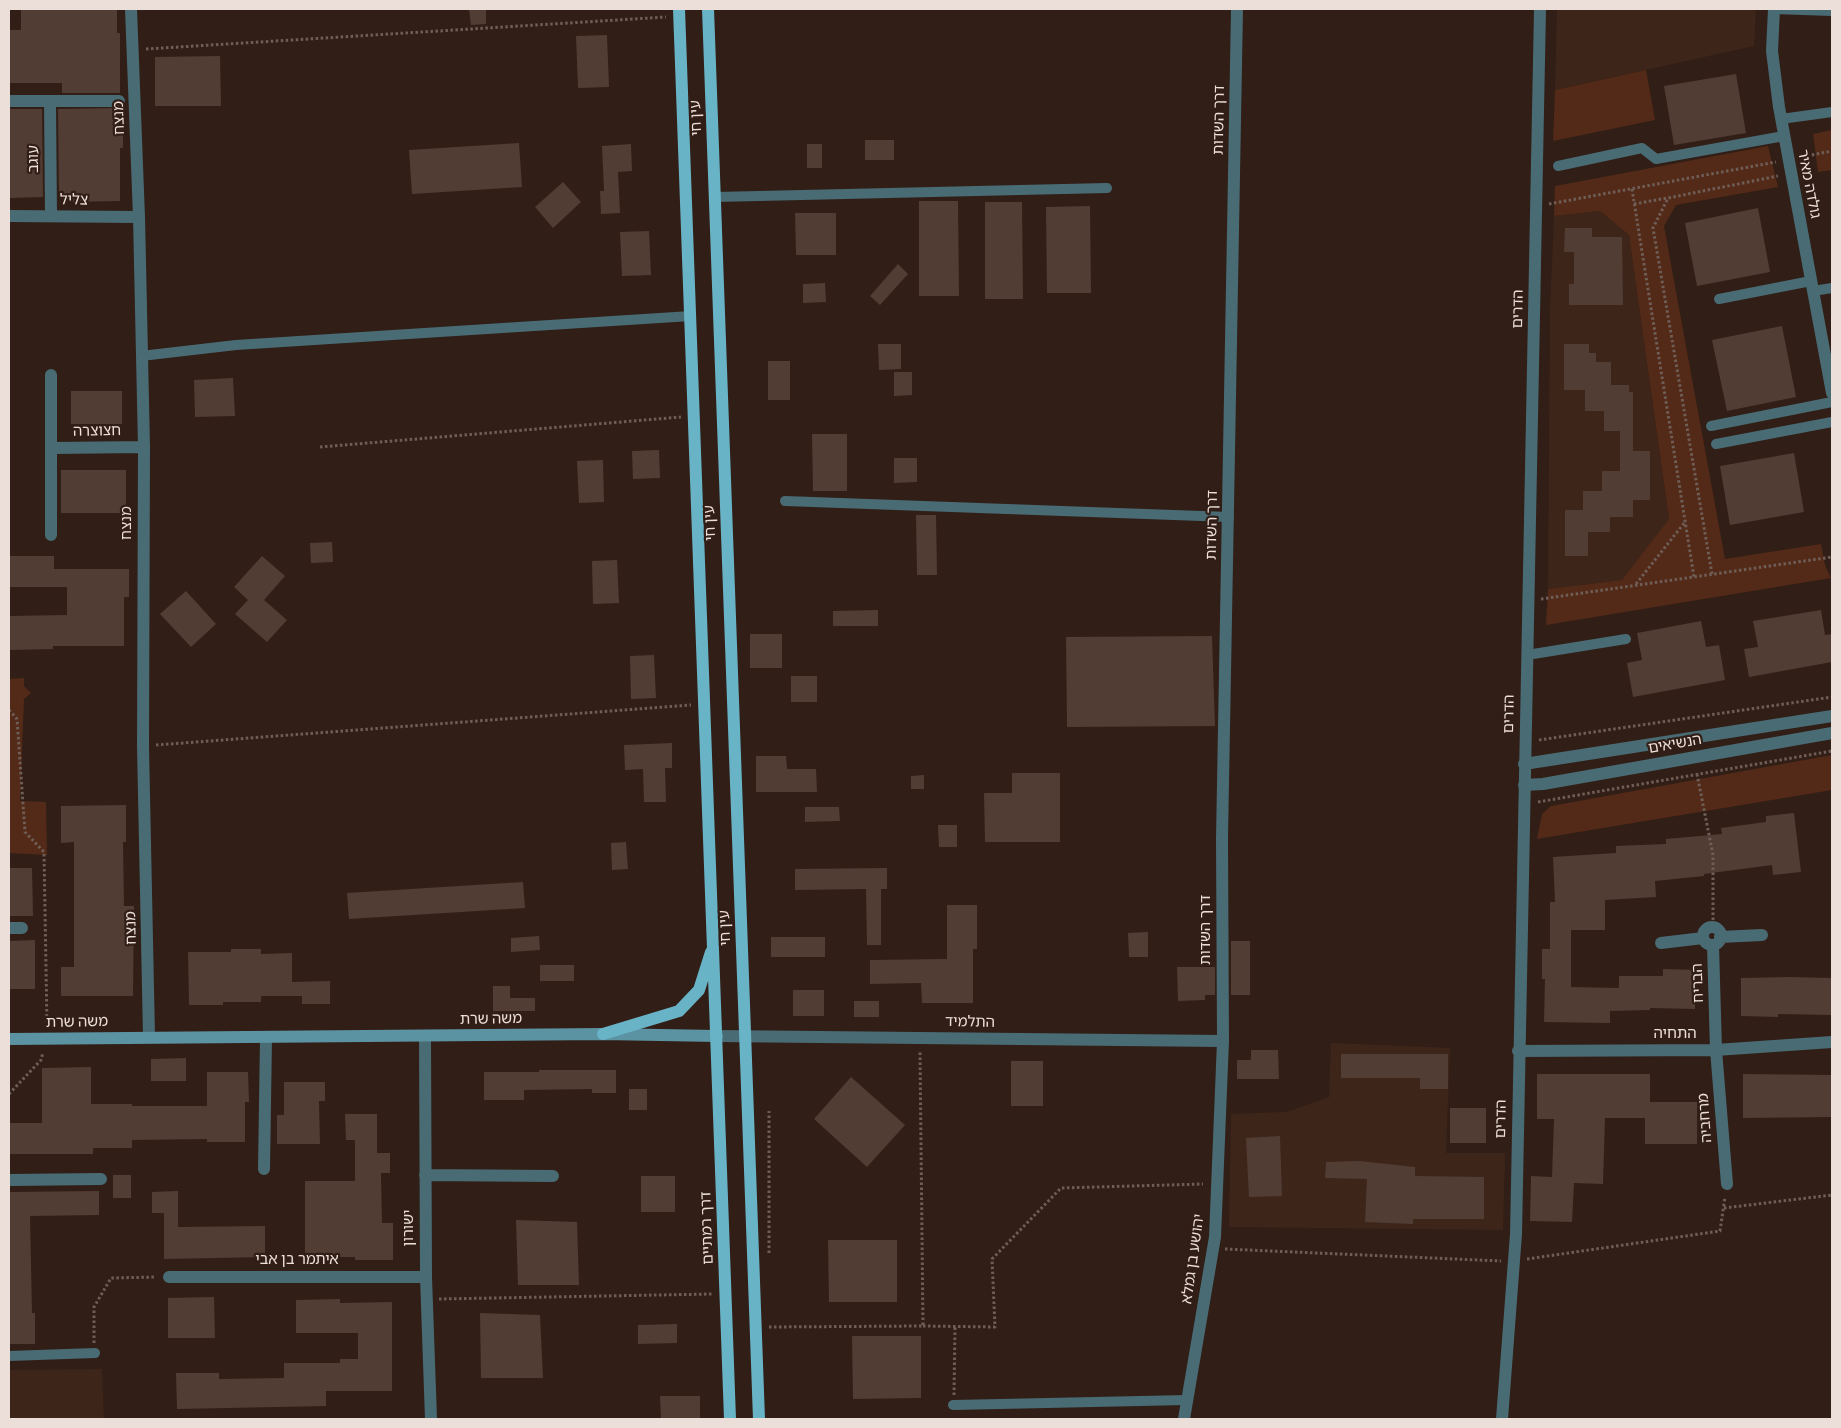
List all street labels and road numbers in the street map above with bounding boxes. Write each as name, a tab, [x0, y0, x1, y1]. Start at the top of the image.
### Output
street label: דרך השדות	[1209, 85, 1229, 155]
street label: עין חי	[686, 100, 706, 136]
street label: מנצח	[109, 101, 129, 135]
street label: עוגב	[25, 145, 43, 173]
street label: גולדה מאיר	[1794, 148, 1824, 220]
street label: צליל	[60, 191, 88, 209]
street label: הדרים	[1509, 289, 1527, 329]
street label: חצוצרה	[73, 422, 121, 440]
street label: דרך השדות	[1202, 490, 1222, 560]
street label: עין חי	[700, 505, 720, 541]
street label: מנצח	[118, 506, 136, 540]
street label: הדרים	[1500, 694, 1518, 734]
street label: הנשיאים	[1647, 730, 1703, 758]
street label: דרך השדות	[1197, 895, 1215, 965]
street label: עין חי	[715, 910, 735, 946]
street label: מנצח	[122, 911, 140, 945]
street label: הבריח	[1688, 963, 1708, 1003]
street label: משה שרת	[460, 1009, 522, 1029]
street label: משה שרת	[46, 1012, 108, 1032]
street label: התלמיד	[945, 1013, 995, 1031]
street label: התחיה	[1653, 1025, 1697, 1043]
street label: מרחביה	[1694, 1093, 1716, 1143]
street label: הדרים	[1492, 1099, 1510, 1139]
street label: דרך רמתיים	[697, 1191, 717, 1265]
street label: ישורון	[400, 1209, 418, 1247]
street label: יהושע בן גמלא	[1178, 1213, 1208, 1305]
street label: איתמר בן אבי	[255, 1251, 339, 1269]

